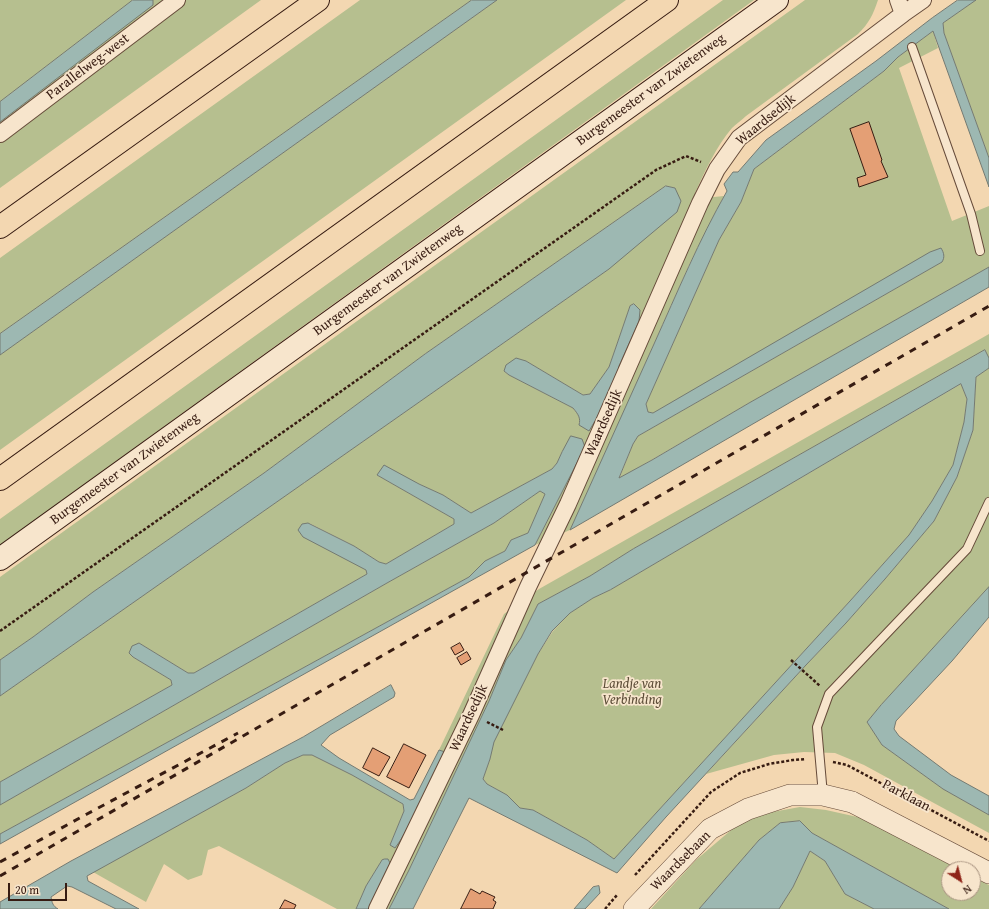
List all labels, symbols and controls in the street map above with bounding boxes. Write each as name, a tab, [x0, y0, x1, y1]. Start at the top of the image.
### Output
street label: Parallelweg-west	[43, 30, 133, 104]
street label: Burgemeester van Zwietenweg	[573, 30, 729, 150]
street label: Waardsedijk	[733, 91, 799, 149]
street label: Burgemeester van Zwietenweg	[310, 220, 466, 340]
street label: Waardsedijk	[582, 387, 626, 459]
street label: Burgemeester van Zwietenweg	[47, 409, 203, 529]
park label: Landje van Verbinding	[602, 676, 662, 708]
street label: Waardsedijk	[446, 682, 492, 754]
street label: Parklaan	[879, 776, 933, 816]
street label: Waardsebaan	[647, 827, 715, 895]
north arrow	[941, 861, 981, 901]
scale bar	[10, 875, 69, 901]
text: 20 m	[15, 881, 39, 898]
text: N	[960, 881, 975, 899]

